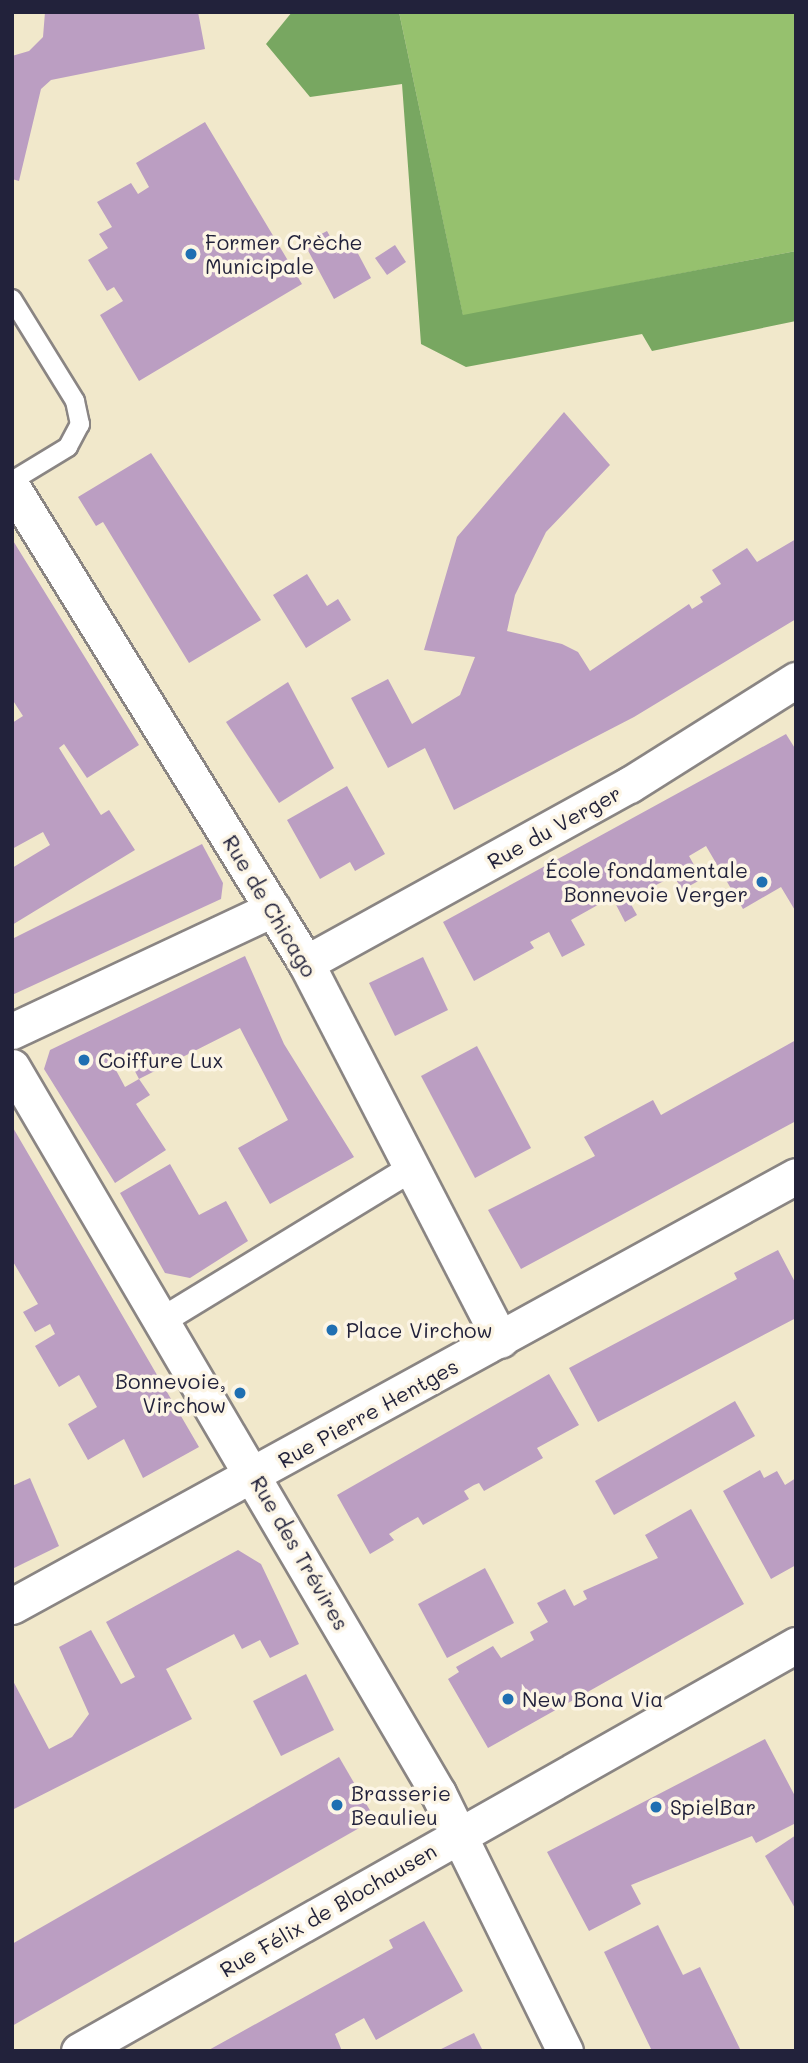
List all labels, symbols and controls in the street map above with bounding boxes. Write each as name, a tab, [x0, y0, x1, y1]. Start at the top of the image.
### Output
place label: Former Crèche Municipale	[205, 229, 362, 279]
marker: Former Crèche Municipale	[183, 246, 199, 262]
street label: Rue du Verger	[483, 780, 625, 874]
street label: Rue de Chicago	[218, 830, 322, 982]
place label: École fondamentale Bonnevoie Verger	[546, 857, 748, 907]
marker: École fondamentale Bonnevoie Verger	[754, 874, 770, 890]
place label: Coiffure Lux	[98, 1047, 223, 1073]
marker: Coiffure Lux	[76, 1052, 92, 1068]
place label: Place Virchow	[346, 1317, 493, 1343]
marker: Place Virchow	[324, 1322, 340, 1338]
street label: Rue Pierre Hentges	[274, 1353, 462, 1473]
place label: Bonnevoie, Virchow	[115, 1368, 226, 1418]
marker: Bonnevoie, Virchow	[232, 1385, 248, 1401]
street label: Rue des Trévires	[246, 1471, 354, 1635]
place label: New Bona Via	[522, 1686, 663, 1712]
marker: New Bona Via	[500, 1691, 516, 1707]
place label: Brasserie Beaulieu	[351, 1780, 451, 1830]
place label: SpielBar	[670, 1794, 756, 1820]
marker: Brasserie Beaulieu	[329, 1797, 345, 1813]
marker: SpielBar	[648, 1799, 664, 1815]
street label: Rue Félix de Blochausen	[215, 1838, 441, 1982]

